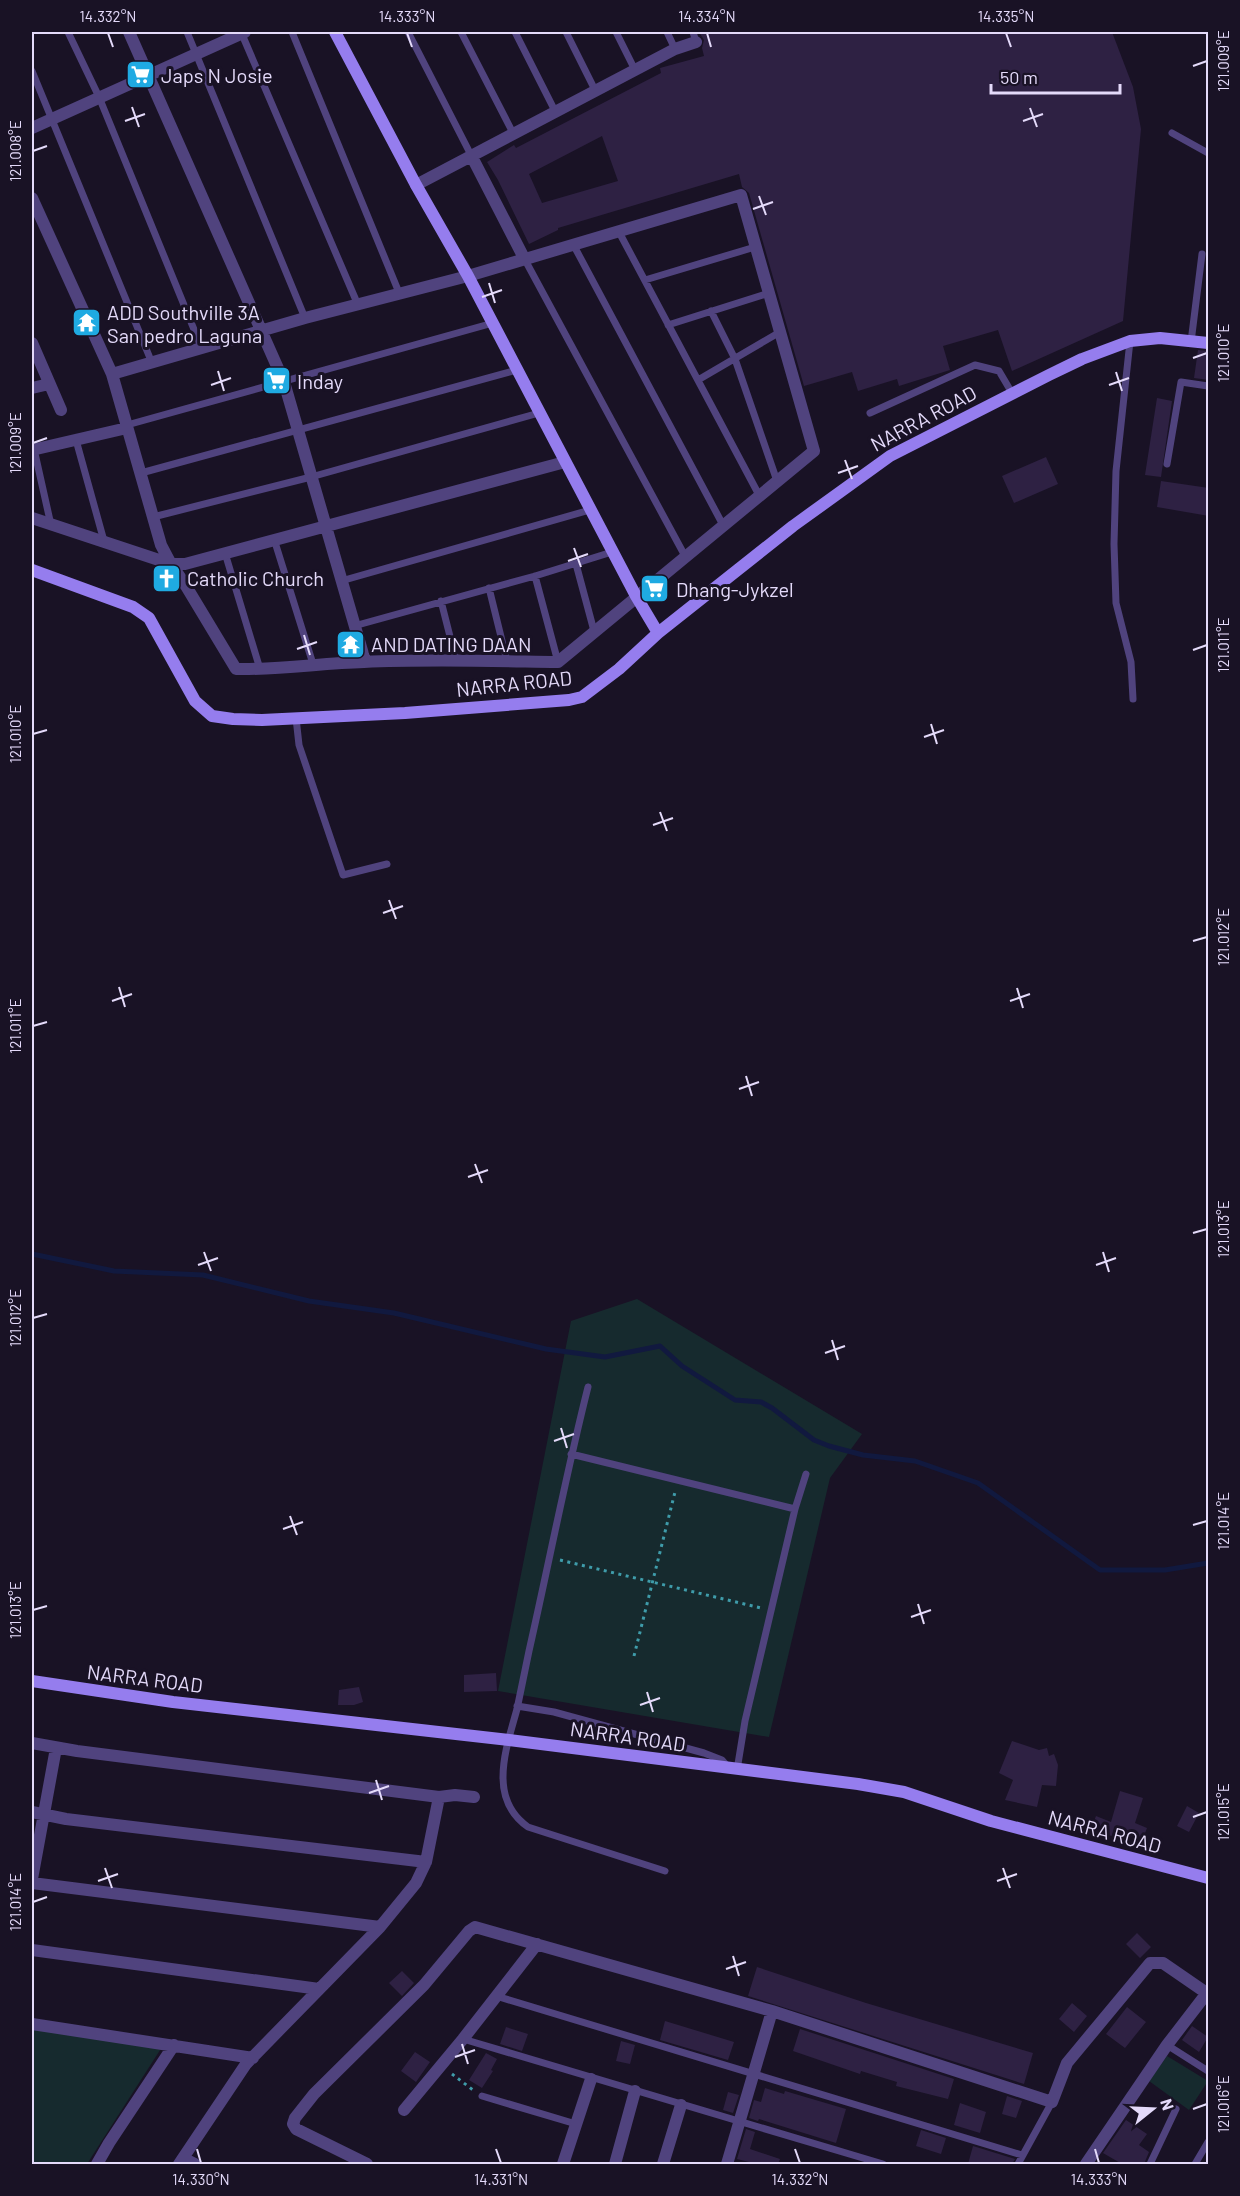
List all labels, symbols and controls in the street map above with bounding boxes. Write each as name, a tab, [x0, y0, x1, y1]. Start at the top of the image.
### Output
text: 14.332°N	[79, 7, 137, 25]
text: 14.333°N	[379, 7, 435, 25]
text: 14.334°N	[678, 7, 736, 25]
text: 14.335°N	[978, 7, 1034, 25]
text: 121.009°E	[1214, 30, 1232, 92]
scale bar	[991, 57, 1120, 95]
supermarket icon: Japs N Josie	[124, 59, 156, 91]
place label: Japs N Josie	[161, 63, 273, 87]
text: 50 m	[1000, 66, 1038, 88]
text: 121.008°E	[6, 120, 24, 182]
place label: ADD Southville 3A San pedro Laguna	[107, 300, 262, 347]
temple icon: ADD Southville 3A San pedro Laguna	[70, 307, 102, 339]
text: 121.010°E	[1214, 324, 1232, 382]
supermarket icon: Inday	[260, 365, 292, 397]
place label: Inday	[297, 369, 343, 393]
street label: NARRA ROAD	[866, 380, 980, 456]
text: 121.009°E	[6, 412, 24, 474]
church icon: Catholic Church	[150, 562, 182, 594]
place label: Catholic Church	[187, 566, 324, 590]
supermarket icon: Dhang-Jykzel	[639, 573, 671, 605]
place label: Dhang-Jykzel	[676, 577, 794, 601]
text: 121.011°E	[1214, 617, 1232, 673]
temple icon: AND DATING DAAN	[334, 628, 366, 660]
place label: AND DATING DAAN	[371, 632, 532, 656]
street label: NARRA ROAD	[455, 665, 573, 701]
text: 121.010°E	[6, 705, 24, 763]
text: 121.012°E	[1214, 908, 1232, 966]
text: 121.011°E	[6, 998, 24, 1054]
text: 121.013°E	[1214, 1200, 1232, 1258]
text: 121.012°E	[6, 1289, 24, 1347]
text: 121.014°E	[1214, 1492, 1232, 1550]
text: 121.013°E	[6, 1581, 24, 1639]
street label: NARRA ROAD	[86, 1659, 204, 1697]
street label: NARRA ROAD	[569, 1716, 687, 1756]
text: 121.015°E	[1214, 1783, 1232, 1841]
street label: NARRA ROAD	[1046, 1804, 1164, 1858]
text: 121.014°E	[6, 1873, 24, 1931]
text: 121.016°E	[1214, 2075, 1232, 2133]
north arrow	[1123, 2079, 1183, 2139]
text: N	[1157, 2096, 1178, 2112]
text: 14.330°N	[172, 2170, 230, 2188]
text: 14.331°N	[474, 2170, 528, 2188]
text: 14.332°N	[771, 2170, 829, 2188]
text: 14.333°N	[1071, 2170, 1127, 2188]

